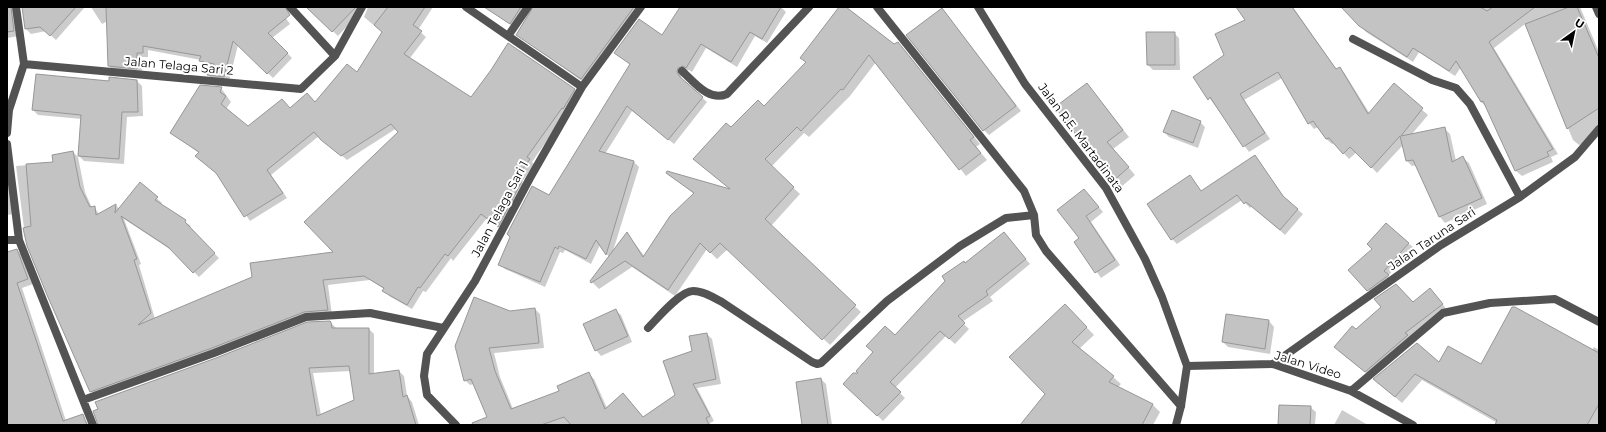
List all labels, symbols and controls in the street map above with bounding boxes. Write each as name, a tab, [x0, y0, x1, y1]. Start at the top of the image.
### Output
north arrow	[1554, 12, 1594, 52]
text: U	[1572, 15, 1587, 32]
street label: Jalan Telaga Sari 2	[123, 53, 234, 78]
street label: Jalan R.E. Martadinata	[1035, 79, 1127, 195]
street label: Jalan Telaga Sari 1	[467, 158, 531, 260]
street label: Jalan Taruna Sari	[1384, 204, 1478, 274]
street label: Jalan Video	[1272, 347, 1343, 382]

